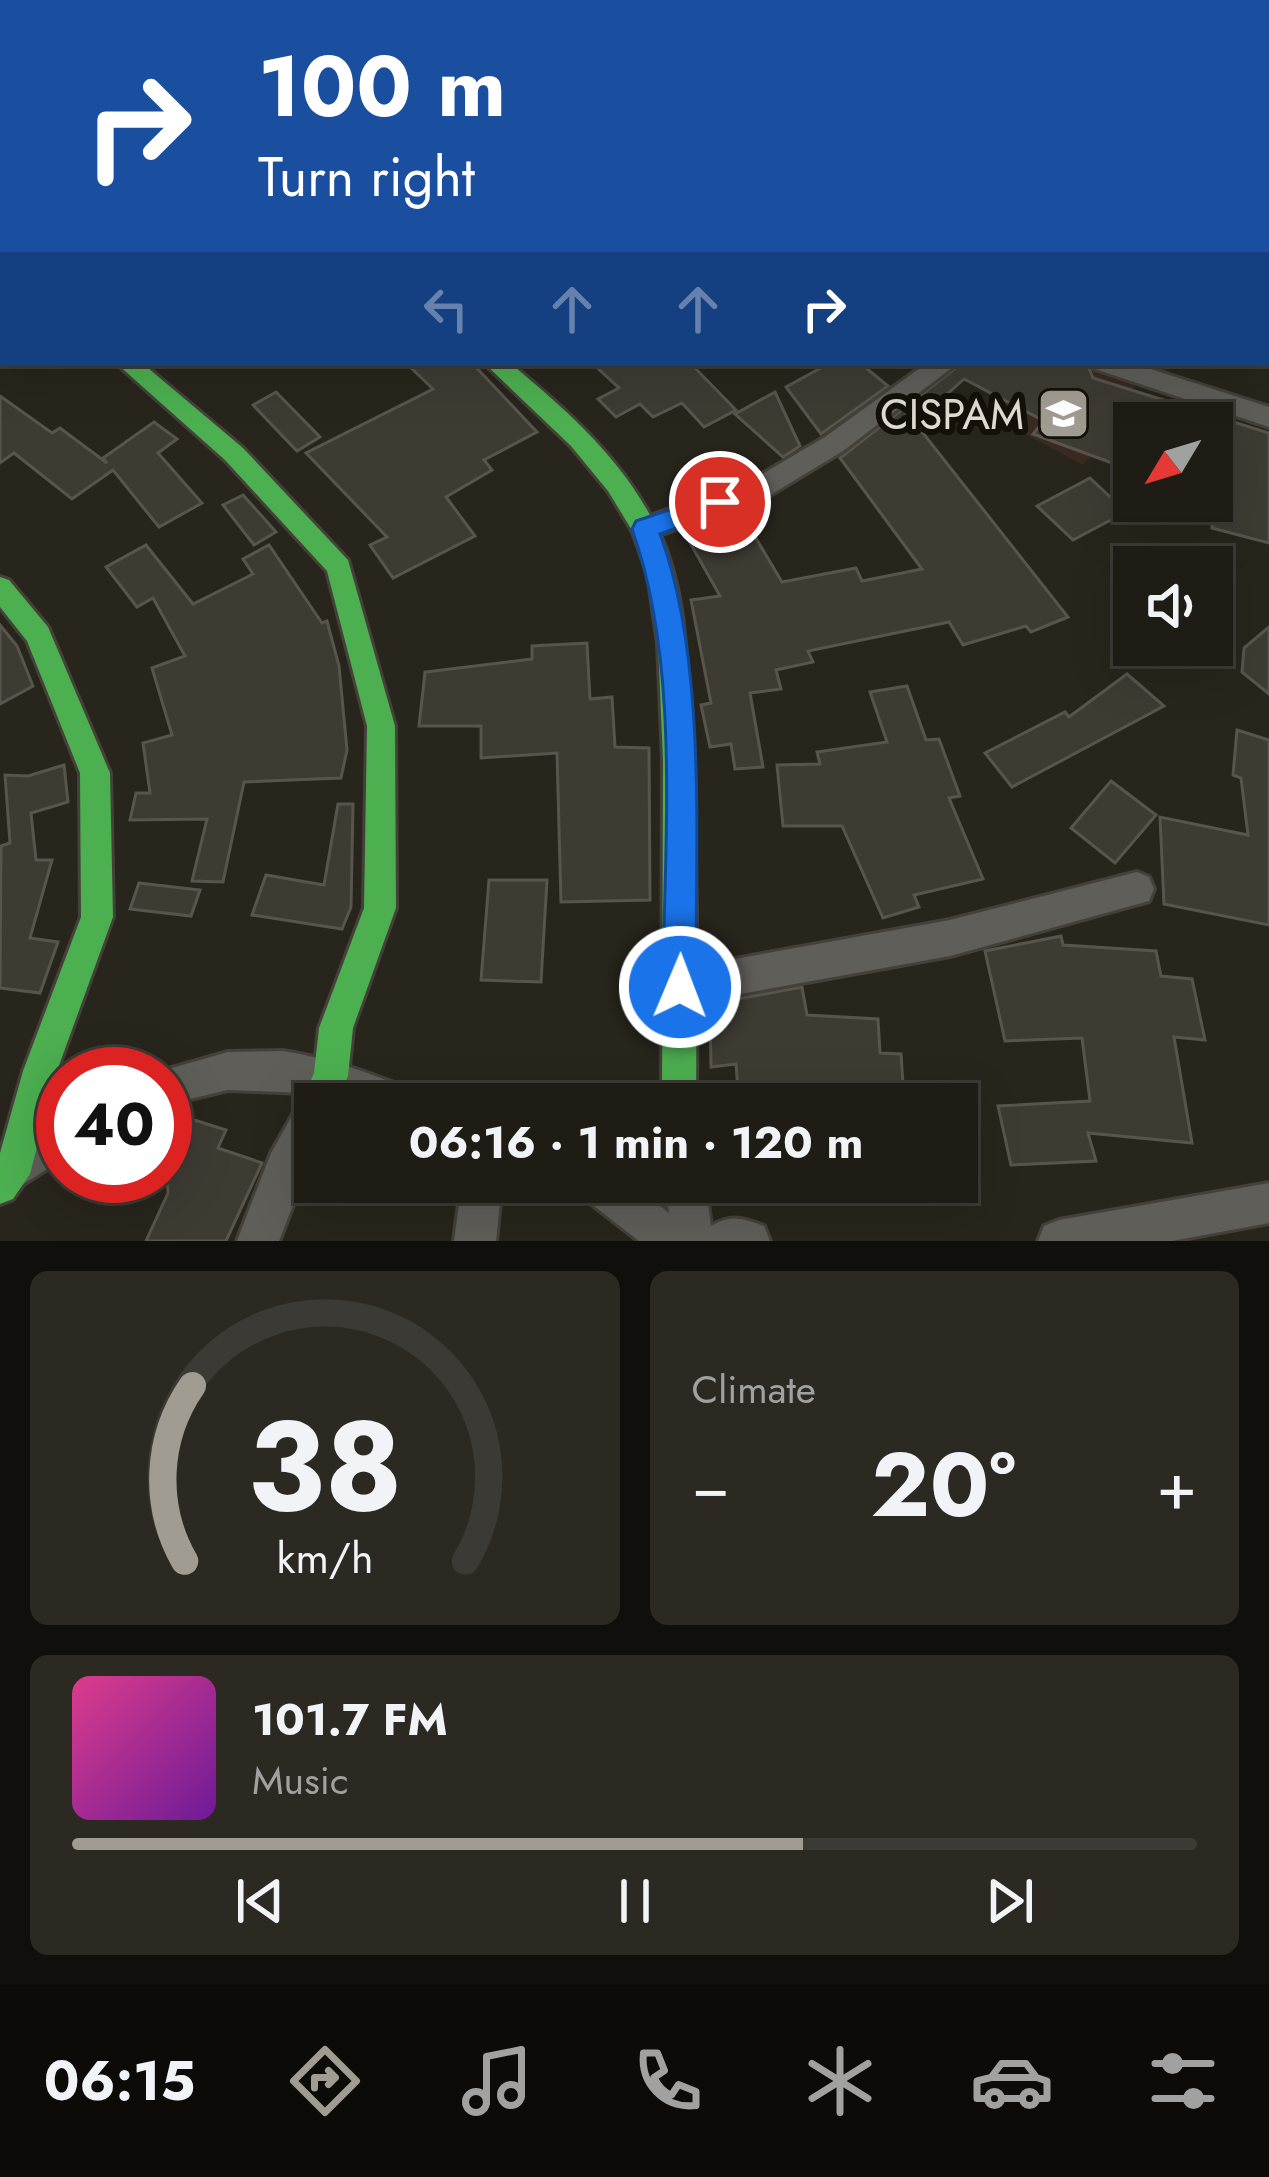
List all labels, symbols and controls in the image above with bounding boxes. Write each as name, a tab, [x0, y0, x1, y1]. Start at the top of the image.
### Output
text: 100 m	[258, 26, 506, 148]
icon: right	[60, 48, 216, 204]
text: Turn right	[258, 138, 475, 216]
icon: left	[413, 276, 479, 342]
icon: ahead	[539, 276, 605, 342]
icon: ahead	[665, 276, 731, 342]
icon: right	[791, 276, 857, 342]
place label: CISPAM	[880, 384, 1024, 445]
school or university icon: CISPAM	[1035, 386, 1091, 442]
north arrow	[1113, 402, 1233, 522]
map controls	[1113, 402, 1233, 666]
pin	[669, 451, 771, 553]
icon: arrive	[687, 469, 753, 535]
button: sound	[1113, 546, 1233, 666]
position arrow	[617, 924, 743, 1050]
speed limit sign: 40	[36, 1047, 192, 1203]
text: 06:16 · 1 min · 120 m	[409, 1110, 863, 1175]
text: Climate	[692, 1361, 816, 1418]
text: 38	[247, 1376, 403, 1557]
text: 20°	[871, 1420, 1016, 1550]
text: −	[692, 1438, 730, 1534]
text: +	[1156, 1438, 1197, 1534]
text: km/h	[276, 1527, 373, 1589]
text: 101.7 FM	[252, 1687, 448, 1752]
text: Music	[252, 1752, 349, 1809]
icon: previous	[227, 1868, 293, 1934]
icon: pause	[602, 1868, 668, 1934]
icon: next	[977, 1868, 1043, 1934]
icon: directions	[283, 2039, 367, 2123]
icon: music	[455, 2039, 539, 2123]
icon: phone	[626, 2039, 710, 2123]
icon: climate	[798, 2039, 882, 2123]
icon: car	[970, 2039, 1054, 2123]
icon: filters	[1141, 2039, 1225, 2123]
text: 06:15	[44, 2042, 195, 2120]

